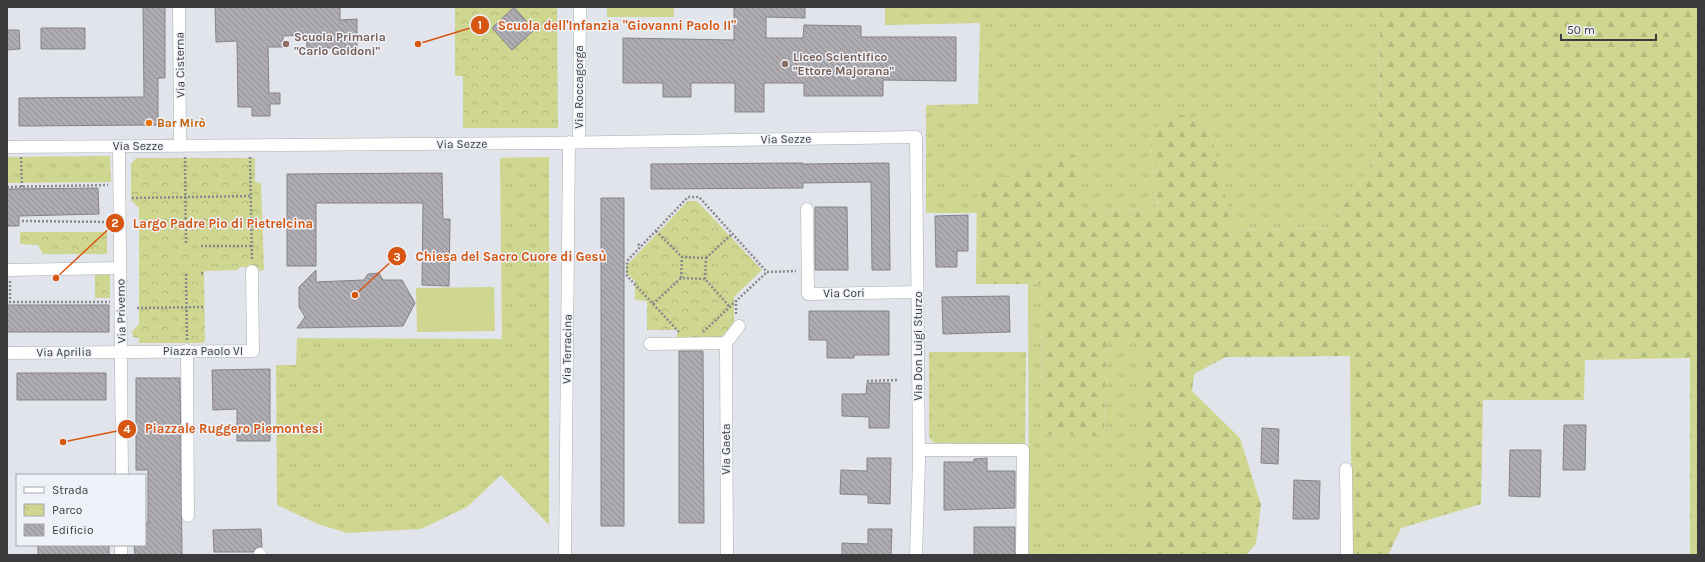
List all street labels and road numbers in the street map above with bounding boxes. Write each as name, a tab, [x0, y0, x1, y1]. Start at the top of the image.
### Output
street label: Via Cisterna	[172, 32, 188, 98]
street label: Via Roccagorga	[572, 45, 586, 129]
street label: Via Sezze	[761, 132, 811, 146]
street label: Via Sezze	[437, 137, 487, 151]
street label: Via Sezze	[113, 139, 163, 153]
street label: Via Priverno	[113, 279, 129, 343]
street label: Via Cori	[823, 286, 865, 300]
street label: Via Don Luigi Sturzo	[911, 291, 925, 401]
street label: Via Terracina	[559, 314, 575, 384]
street label: Piazza Paolo VI	[163, 344, 243, 358]
street label: Via Aprilia	[36, 345, 92, 359]
street label: Via Gaeta	[719, 423, 733, 475]

